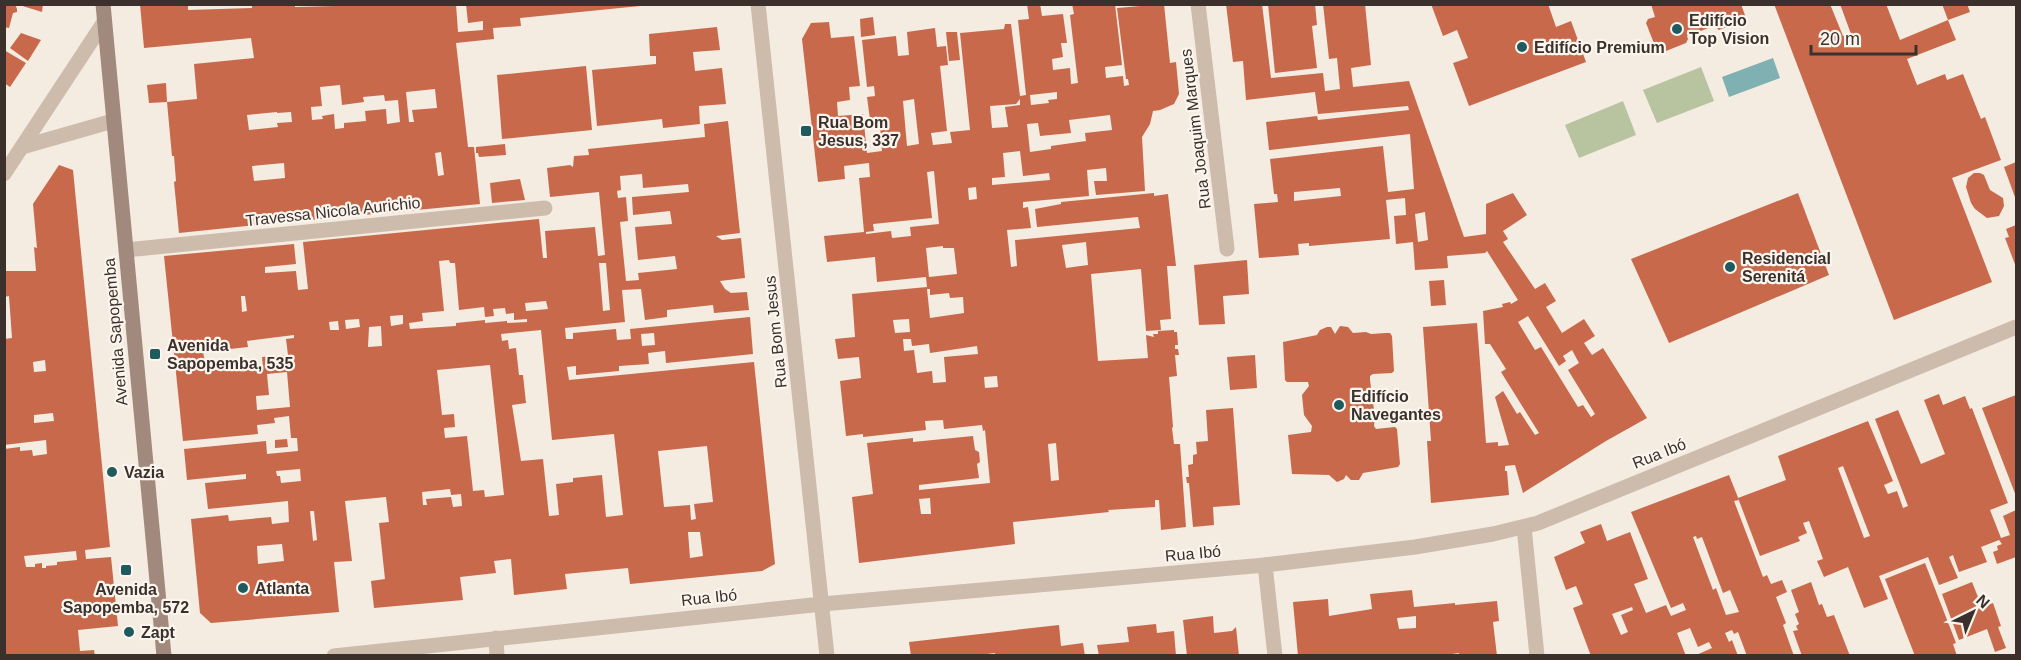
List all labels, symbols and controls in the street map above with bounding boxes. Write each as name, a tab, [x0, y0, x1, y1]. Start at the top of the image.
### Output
place label: Edifício Top Vision	[1689, 12, 1769, 47]
scale bar	[1811, 18, 1916, 56]
marker: Edifício Top Vision	[1670, 22, 1684, 36]
text: 20 m	[1820, 29, 1860, 49]
place label: Edifício Premium	[1534, 39, 1665, 56]
marker: Edifício Premium	[1515, 40, 1529, 54]
street label: Rua Joaquim Marques	[1177, 48, 1214, 210]
place label: Rua Bom Jesus, 337	[818, 114, 899, 149]
marker: Rua Bom Jesus, 337	[799, 124, 813, 138]
street label: Travessa Nicola Aurichio	[245, 194, 421, 229]
place label: Residencial Serenitá	[1742, 250, 1831, 285]
street label: Avenida Sapopemba	[101, 257, 130, 407]
marker: Residencial Serenitá	[1723, 260, 1737, 274]
street label: Rua Bom Jesus	[761, 275, 790, 389]
place label: Avenida Sapopemba, 535	[167, 337, 293, 372]
marker: Avenida Sapopemba, 535	[148, 347, 162, 361]
place label: Edifício Navegantes	[1351, 388, 1441, 423]
marker: Edifício Navegantes	[1332, 398, 1346, 412]
street label: Rua Ibó	[1630, 435, 1688, 472]
place label: Vazia	[124, 464, 164, 481]
marker: Vazia	[105, 465, 119, 479]
street label: Rua Ibó	[1164, 543, 1222, 564]
marker: Avenida Sapopemba, 572	[119, 563, 133, 577]
place label: Atlanta	[255, 580, 309, 597]
place label: Avenida Sapopemba, 572	[63, 581, 189, 616]
marker: Atlanta	[236, 581, 250, 595]
north arrow	[1943, 582, 2003, 642]
street label: Rua Ibó	[680, 586, 738, 609]
text: N	[1973, 591, 1993, 612]
place label: Zapt	[141, 624, 175, 641]
marker: Zapt	[122, 625, 136, 639]

